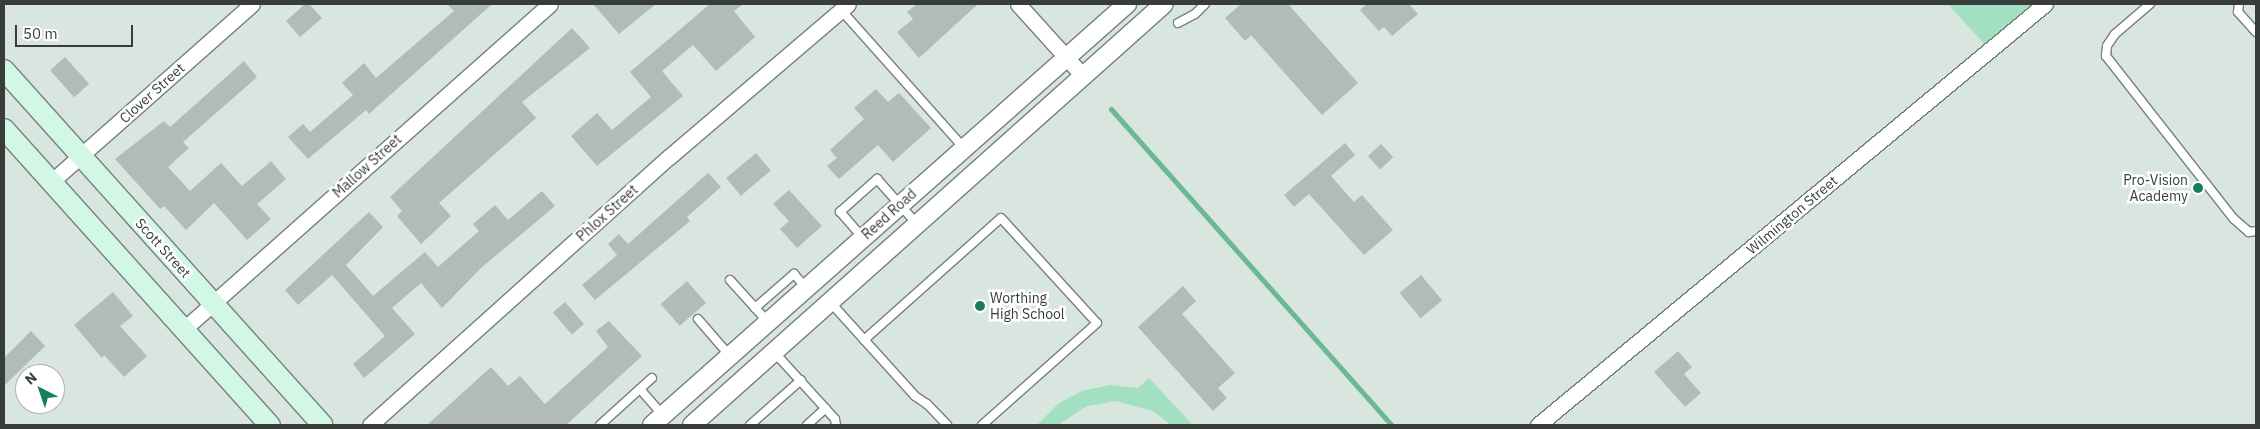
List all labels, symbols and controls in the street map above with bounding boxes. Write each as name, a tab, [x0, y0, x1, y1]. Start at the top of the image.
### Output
scale bar	[18, 15, 135, 47]
text: 50 m	[23, 24, 58, 43]
street label: Clover Street	[116, 59, 188, 127]
street label: Mallow Street	[329, 131, 405, 201]
street label: Wilmington Street	[1743, 172, 1841, 258]
place label: Pro-Vision Academy	[2123, 172, 2188, 204]
street label: Phlox Street	[573, 181, 641, 245]
marker: Pro-Vision Academy	[2192, 182, 2204, 194]
street label: Reed Road	[858, 185, 920, 243]
street label: Scott Street	[132, 215, 194, 281]
place label: Worthing High School	[990, 290, 1065, 322]
marker: Worthing High School	[974, 300, 986, 312]
north arrow	[15, 364, 65, 414]
text: N	[21, 368, 41, 389]

